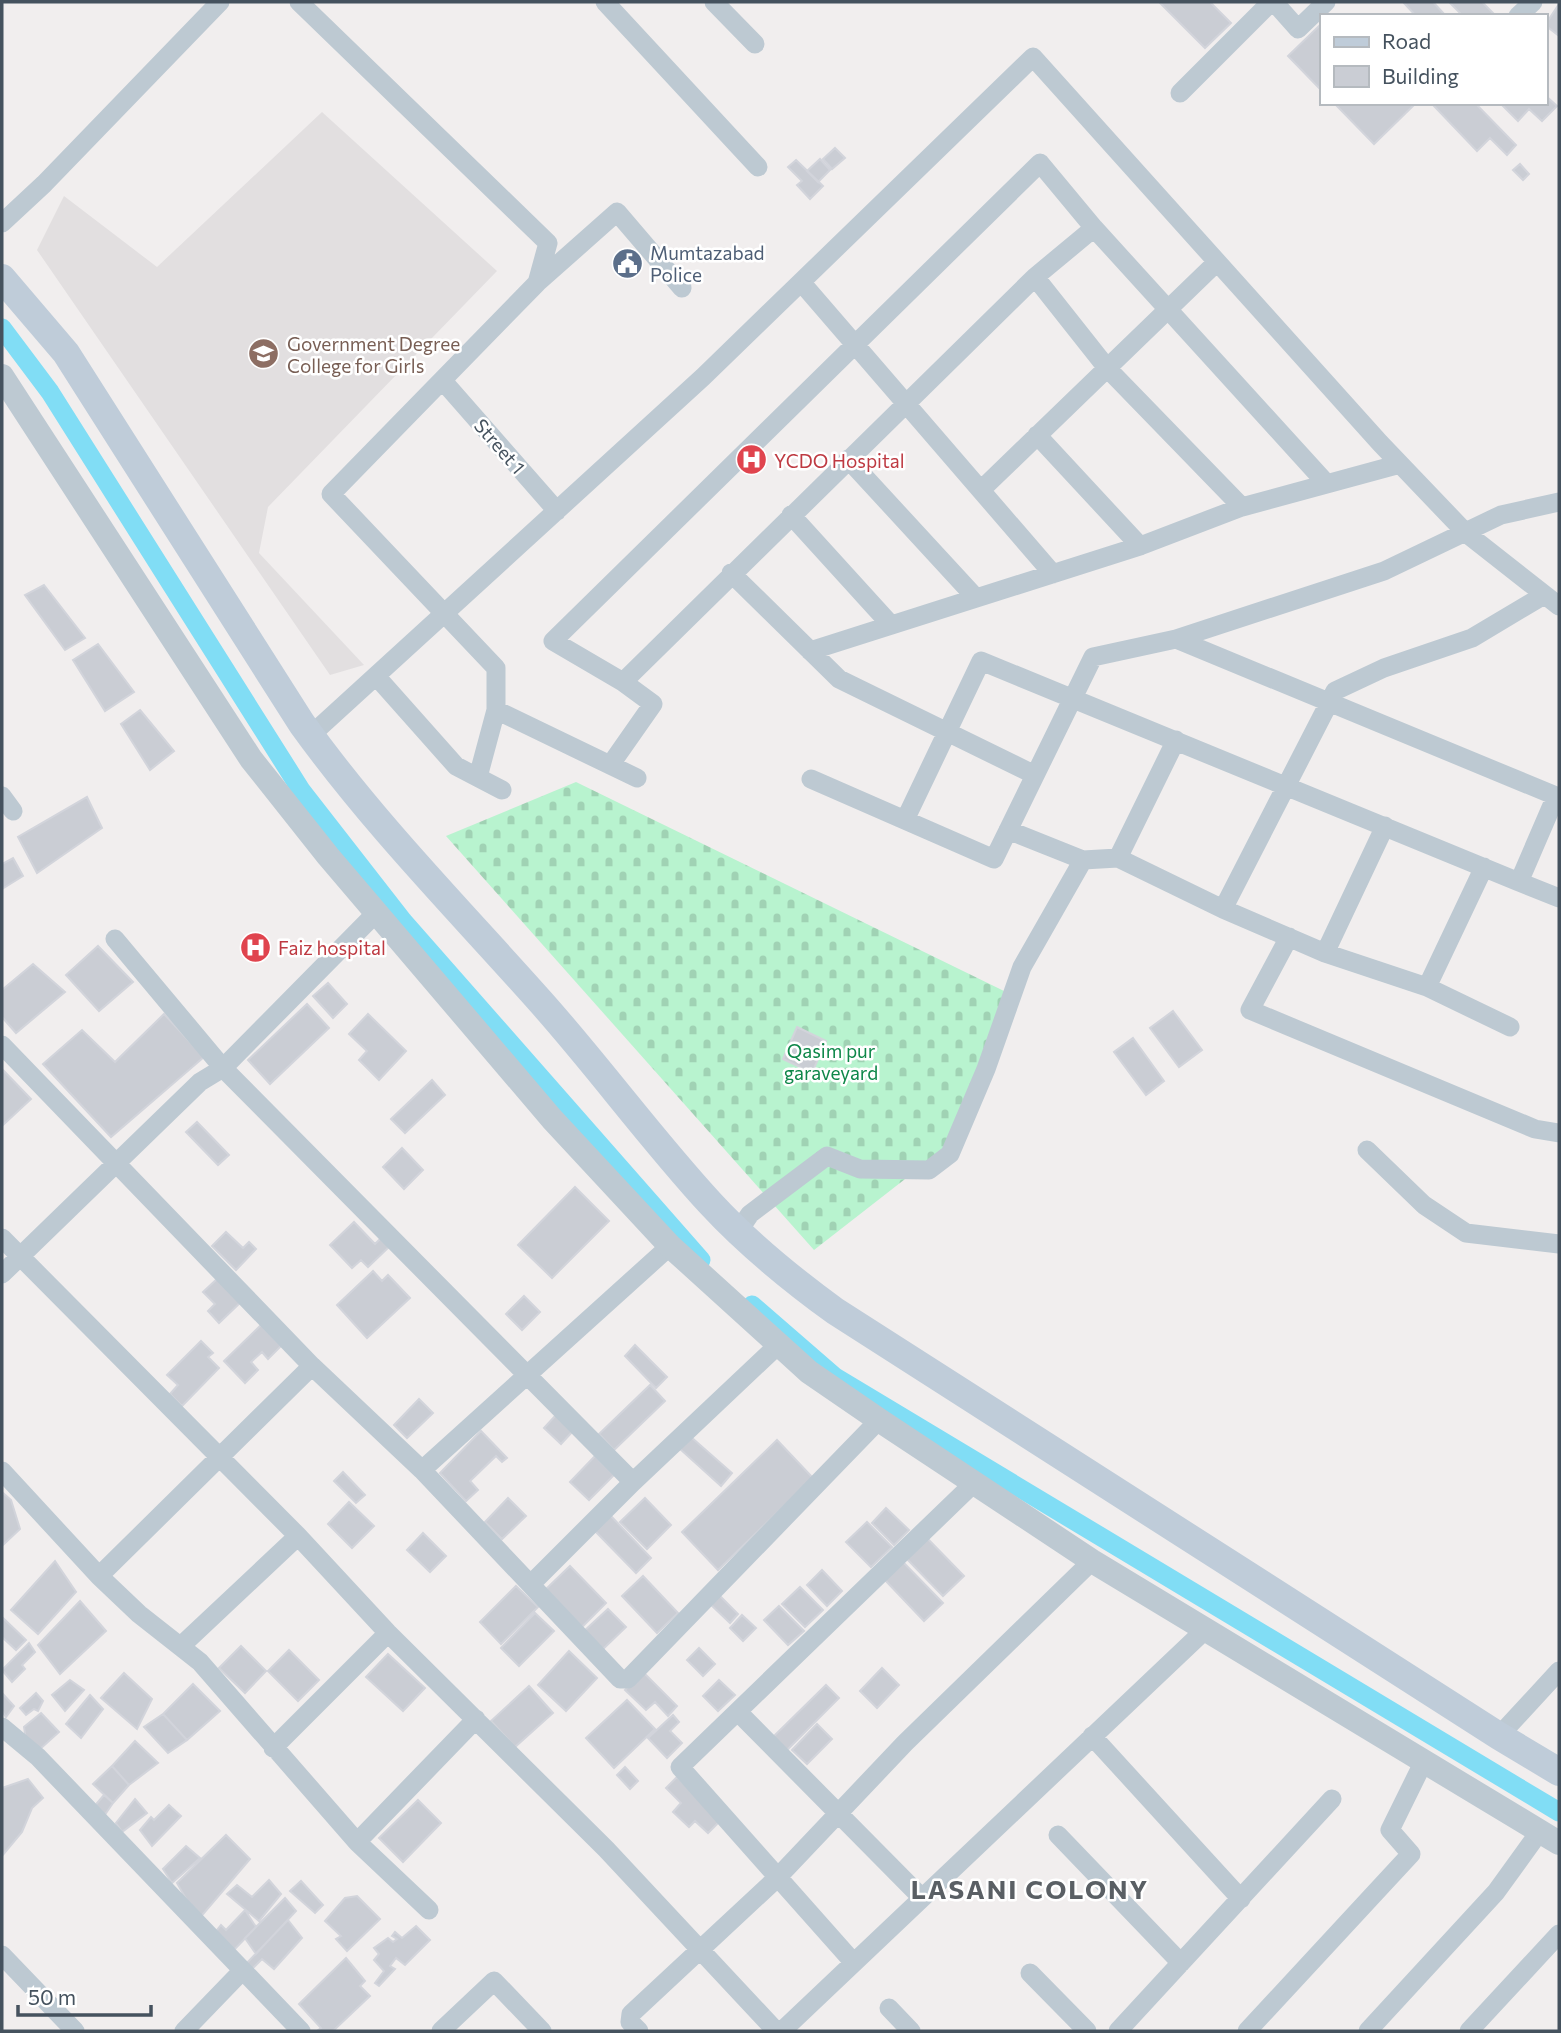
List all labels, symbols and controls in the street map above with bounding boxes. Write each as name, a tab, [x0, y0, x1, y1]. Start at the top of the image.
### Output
legend	[1320, 14, 1547, 105]
text: Road	[1382, 28, 1431, 53]
text: Building	[1382, 63, 1459, 88]
place label: Mumtazabad Police	[650, 241, 765, 286]
public building icon: Mumtazabad Police	[610, 246, 644, 280]
place label: Government Degree College for Girls	[287, 332, 460, 377]
school or university icon: Government Degree College for Girls	[247, 337, 281, 371]
street label: Street 1	[470, 414, 530, 478]
hospital icon: YCDO Hospital	[734, 443, 768, 477]
place label: YCDO Hospital	[774, 449, 905, 472]
hospital icon: Faiz hospital	[238, 930, 272, 964]
place label: Faiz hospital	[278, 936, 386, 959]
park label: Qasim pur garaveyard	[784, 1039, 878, 1084]
district label: LASANI COLONY	[911, 1873, 1149, 1904]
scale bar	[18, 1974, 150, 2018]
text: 50 m	[28, 1984, 76, 2009]

